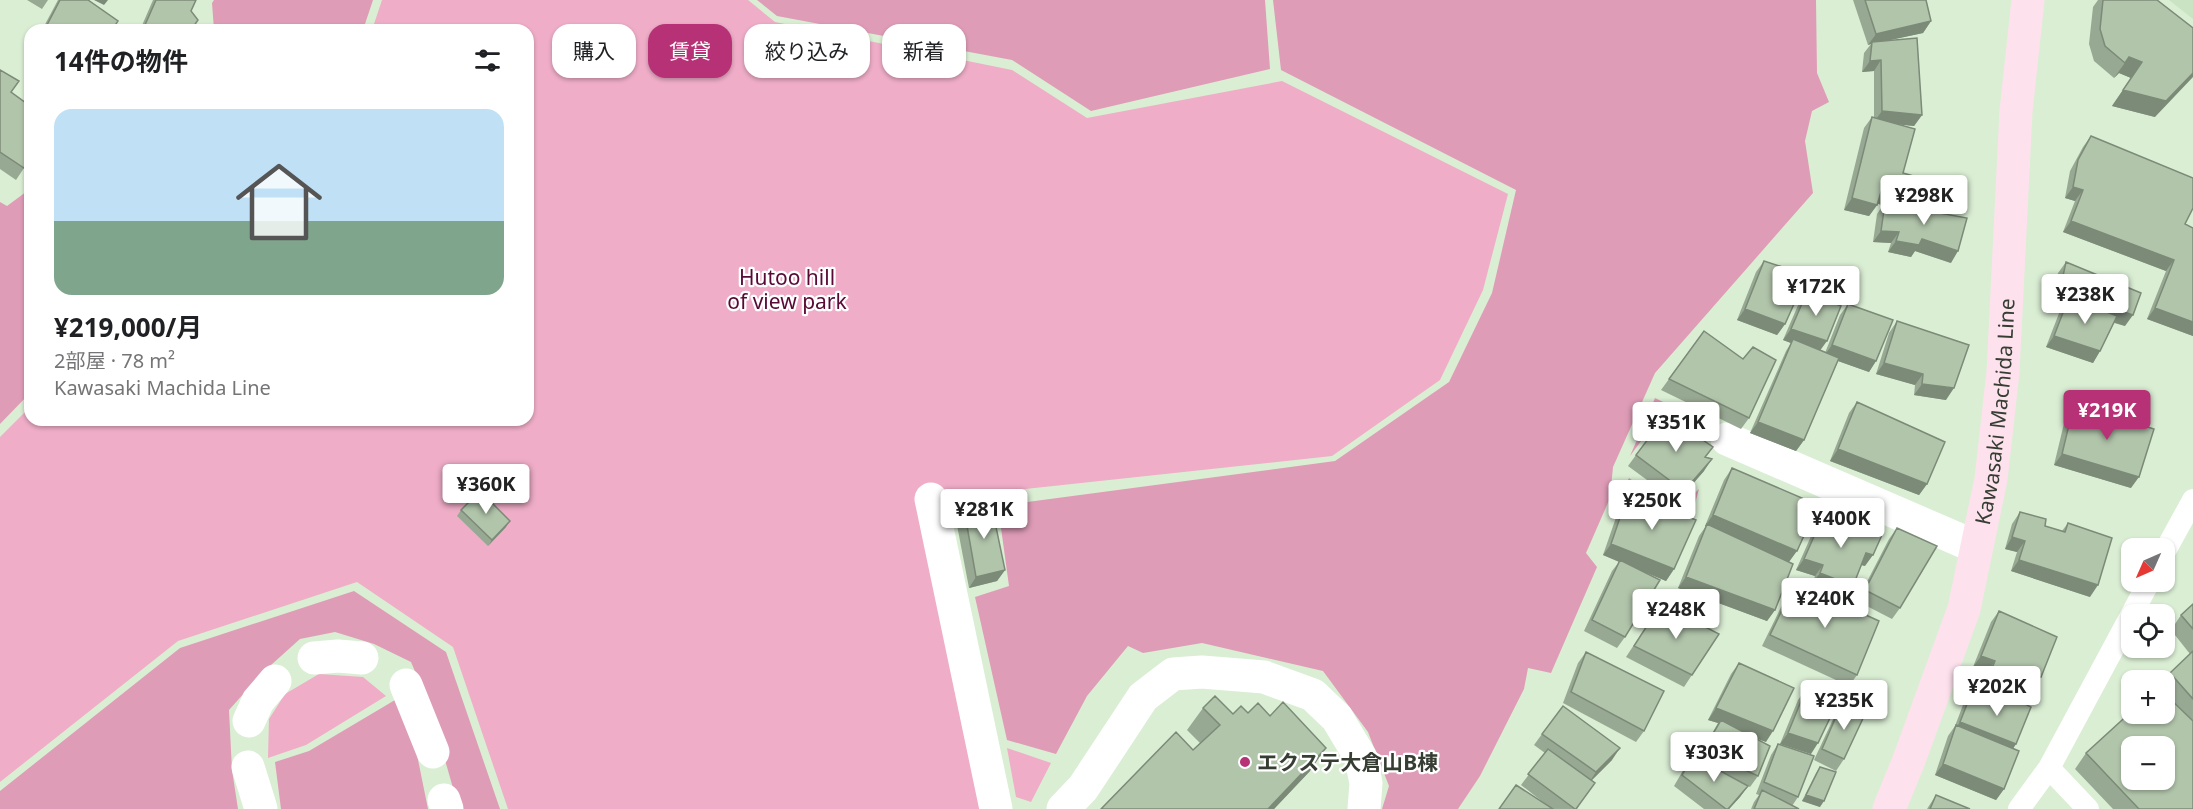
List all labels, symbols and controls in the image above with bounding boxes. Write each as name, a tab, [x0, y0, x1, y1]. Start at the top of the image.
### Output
chip: 購入	[552, 24, 636, 78]
chip: 賃貸	[648, 24, 732, 78]
chip: 絞り込み	[744, 24, 870, 78]
chip: 新着	[882, 24, 966, 78]
text: 14件の物件	[54, 43, 188, 79]
icon: filters	[471, 44, 504, 77]
icon: home	[225, 148, 333, 256]
pin: ¥298K	[1882, 175, 1966, 226]
text: ¥298K	[1894, 181, 1954, 208]
park label: Hutoo hill of view park	[727, 263, 848, 315]
pin: ¥172K	[1774, 266, 1858, 317]
text: ¥172K	[1786, 272, 1846, 299]
pin: ¥238K	[2043, 274, 2127, 325]
text: ¥238K	[2055, 280, 2115, 307]
street label: Kawasaki Machida Line	[1968, 298, 2021, 527]
text: ¥219,000/月	[54, 309, 202, 345]
text: 2部屋 · 78 m²	[54, 347, 175, 374]
text: Kawasaki Machida Line	[54, 374, 271, 401]
pin: ¥219K	[2065, 390, 2149, 441]
text: ¥219K	[2077, 396, 2137, 423]
pin: ¥351K	[1634, 402, 1718, 453]
text: ¥351K	[1646, 408, 1706, 435]
pin: ¥360K	[444, 464, 528, 515]
text: ¥360K	[456, 470, 516, 497]
pin: ¥250K	[1610, 480, 1694, 531]
text: ¥250K	[1622, 486, 1682, 513]
pin: ¥281K	[942, 489, 1026, 540]
text: ¥281K	[954, 495, 1014, 522]
pin: ¥400K	[1799, 498, 1883, 549]
text: ¥400K	[1811, 504, 1871, 531]
north arrow	[2121, 538, 2175, 592]
map controls	[2121, 538, 2175, 790]
pin: ¥240K	[1783, 578, 1867, 629]
text: ¥240K	[1795, 584, 1855, 611]
pin: ¥248K	[1634, 589, 1718, 640]
text: ¥248K	[1646, 595, 1706, 622]
button: locate	[2121, 604, 2175, 658]
pin: ¥202K	[1955, 666, 2039, 717]
button: +	[2121, 670, 2175, 724]
text: ¥202K	[1967, 672, 2027, 699]
pin: ¥235K	[1802, 680, 1886, 731]
text: ¥235K	[1814, 686, 1874, 713]
pin: ¥303K	[1672, 732, 1756, 783]
button: −	[2121, 736, 2175, 790]
text: ¥303K	[1684, 738, 1744, 765]
place label: エクステ大倉山B棟	[1257, 748, 1438, 776]
marker: エクステ大倉山B棟	[1238, 755, 1252, 769]

